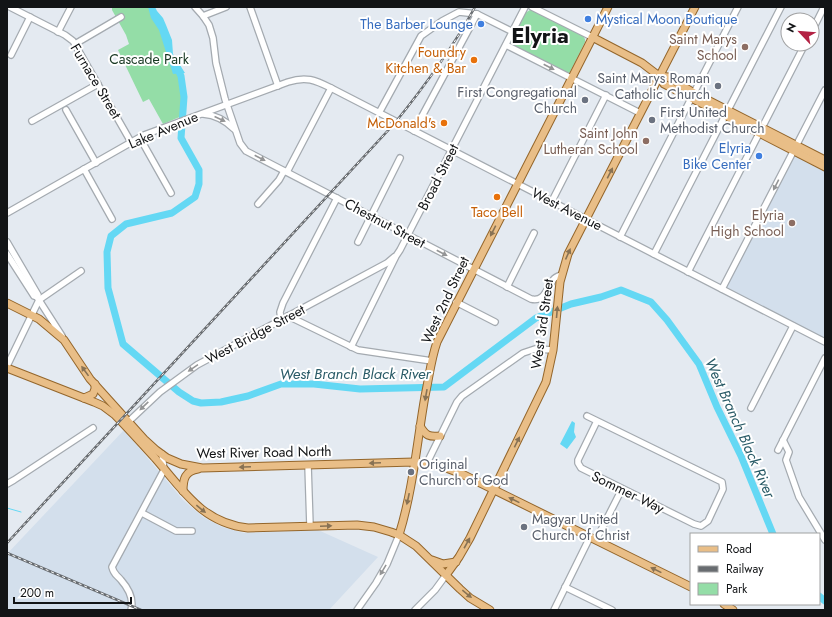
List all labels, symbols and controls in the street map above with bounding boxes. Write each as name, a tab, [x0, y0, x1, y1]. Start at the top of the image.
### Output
place label: Mystical Moon Boutique	[596, 9, 738, 29]
north arrow	[780, 12, 820, 52]
place label: The Barber Lounge	[360, 14, 473, 34]
marker: Mystical Moon Boutique	[583, 14, 593, 24]
marker: The Barber Lounge	[476, 19, 486, 29]
district label: Elyria	[511, 19, 569, 51]
text: N	[782, 20, 800, 35]
place label: Saint Marys School	[669, 29, 737, 65]
street label: Furnace Street	[66, 40, 127, 123]
place label: Foundry Kitchen & Bar	[385, 42, 467, 78]
marker: Saint Marys School	[740, 42, 750, 52]
park label: Cascade Park	[109, 49, 190, 69]
marker: Foundry Kitchen & Bar	[469, 55, 479, 65]
one-way arrow	[544, 64, 555, 70]
place label: Saint Marys Roman Catholic Church	[597, 68, 710, 104]
marker: Saint Marys Roman Catholic Church	[713, 81, 723, 91]
place label: First Congregational Church	[457, 82, 577, 118]
marker: First Congregational Church	[580, 95, 590, 105]
place label: First United Methodist Church	[660, 102, 765, 138]
street label: Lake Avenue	[125, 106, 201, 154]
place label: McDonald's	[367, 113, 436, 133]
marker: First United Methodist Church	[647, 115, 657, 125]
one-way arrow	[214, 116, 226, 122]
marker: McDonald's	[439, 118, 449, 128]
place label: Saint John Lutheran School	[543, 123, 638, 159]
marker: Saint John Lutheran School	[641, 136, 651, 146]
place label: Elyria Bike Center	[683, 138, 751, 174]
street label: Broad Street	[413, 140, 464, 214]
marker: Elyria Bike Center	[754, 151, 764, 161]
one-way arrow	[254, 155, 265, 161]
one-way arrow	[607, 167, 613, 179]
one-way arrow	[773, 179, 779, 191]
street label: West Avenue	[528, 183, 606, 235]
marker: Taco Bell	[492, 192, 502, 202]
street label: Chestnut Street	[341, 193, 429, 253]
place label: Taco Bell	[471, 202, 523, 222]
place label: Elyria High School	[711, 205, 784, 241]
marker: Elyria High School	[787, 218, 797, 228]
one-way arrow	[490, 225, 496, 237]
one-way arrow	[565, 248, 571, 259]
one-way arrow	[436, 250, 448, 256]
street label: West 2nd Street	[416, 253, 474, 347]
street label: West 3rd Street	[526, 277, 558, 371]
street label: West Bridge Street	[202, 299, 309, 369]
one-way arrow	[553, 306, 560, 318]
water label: West Branch Black River	[699, 355, 781, 502]
water label: West Branch Black River	[279, 363, 432, 385]
one-way arrow	[188, 364, 198, 372]
one-way arrow	[81, 366, 89, 376]
one-way arrow	[422, 389, 428, 401]
one-way arrow	[139, 401, 149, 411]
one-way arrow	[514, 437, 520, 448]
street label: West River Road North	[196, 441, 332, 463]
place label: Original Church of God	[419, 454, 508, 490]
one-way arrow	[368, 460, 381, 466]
one-way arrow	[238, 464, 251, 470]
street label: Sommer Way	[588, 466, 668, 519]
marker: Original Church of God	[406, 467, 416, 477]
one-way arrow	[405, 492, 411, 505]
one-way arrow	[509, 497, 520, 503]
one-way arrow	[195, 504, 206, 513]
place label: Magyar United Church of Christ	[532, 509, 630, 545]
marker: Magyar United Church of Christ	[519, 522, 529, 532]
one-way arrow	[320, 523, 333, 529]
legend	[690, 533, 820, 605]
one-way arrow	[464, 537, 471, 549]
text: Road	[726, 540, 752, 558]
text: Railway	[726, 560, 764, 578]
one-way arrow	[380, 564, 387, 576]
one-way arrow	[650, 566, 662, 573]
scale bar	[14, 579, 131, 605]
text: Park	[726, 580, 748, 598]
text: 200 m	[20, 584, 54, 602]
one-way arrow	[461, 590, 472, 599]

